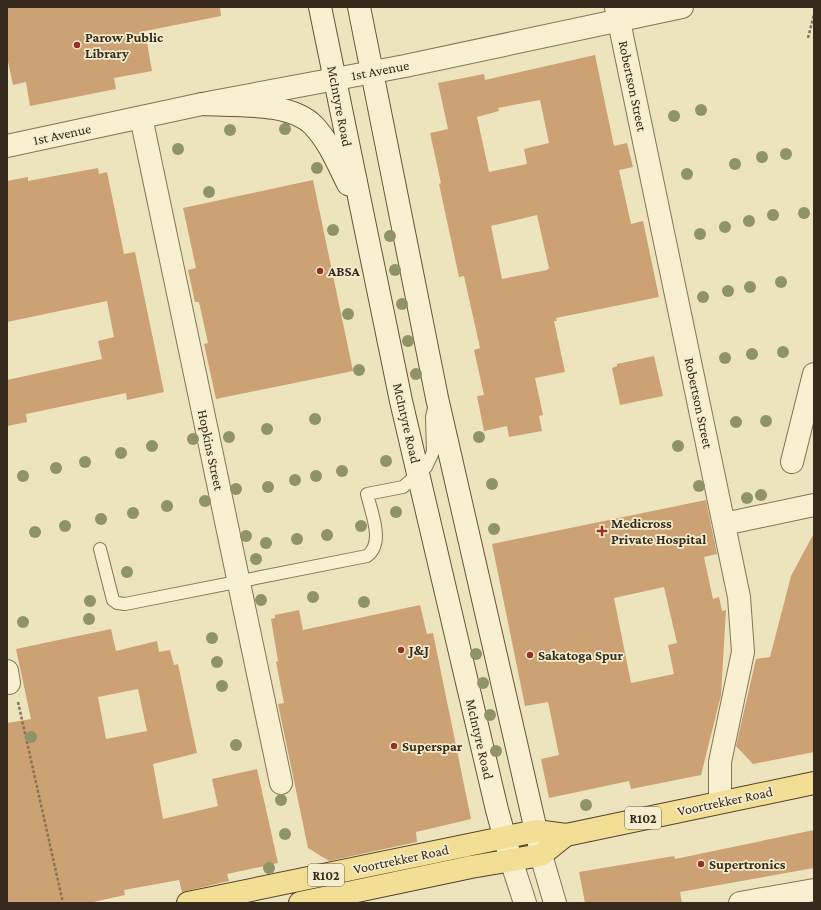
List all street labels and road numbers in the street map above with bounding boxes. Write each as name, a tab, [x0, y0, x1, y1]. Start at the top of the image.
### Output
street label: Robertson Street	[616, 39, 651, 133]
street label: 1st Avenue	[350, 57, 410, 83]
street label: McIntyre Road	[324, 64, 356, 148]
street label: 1st Avenue	[32, 120, 92, 148]
street label: Robertson Street	[682, 356, 717, 450]
street label: McIntyre Road	[390, 381, 424, 465]
street label: Hopkins Street	[195, 408, 227, 492]
street label: McIntyre Road	[463, 697, 497, 781]
street label: Voortrekker Road	[676, 783, 775, 819]
road number: R102	[625, 807, 661, 829]
street label: Voortrekker Road	[352, 841, 451, 877]
road number: R102	[308, 864, 344, 886]

